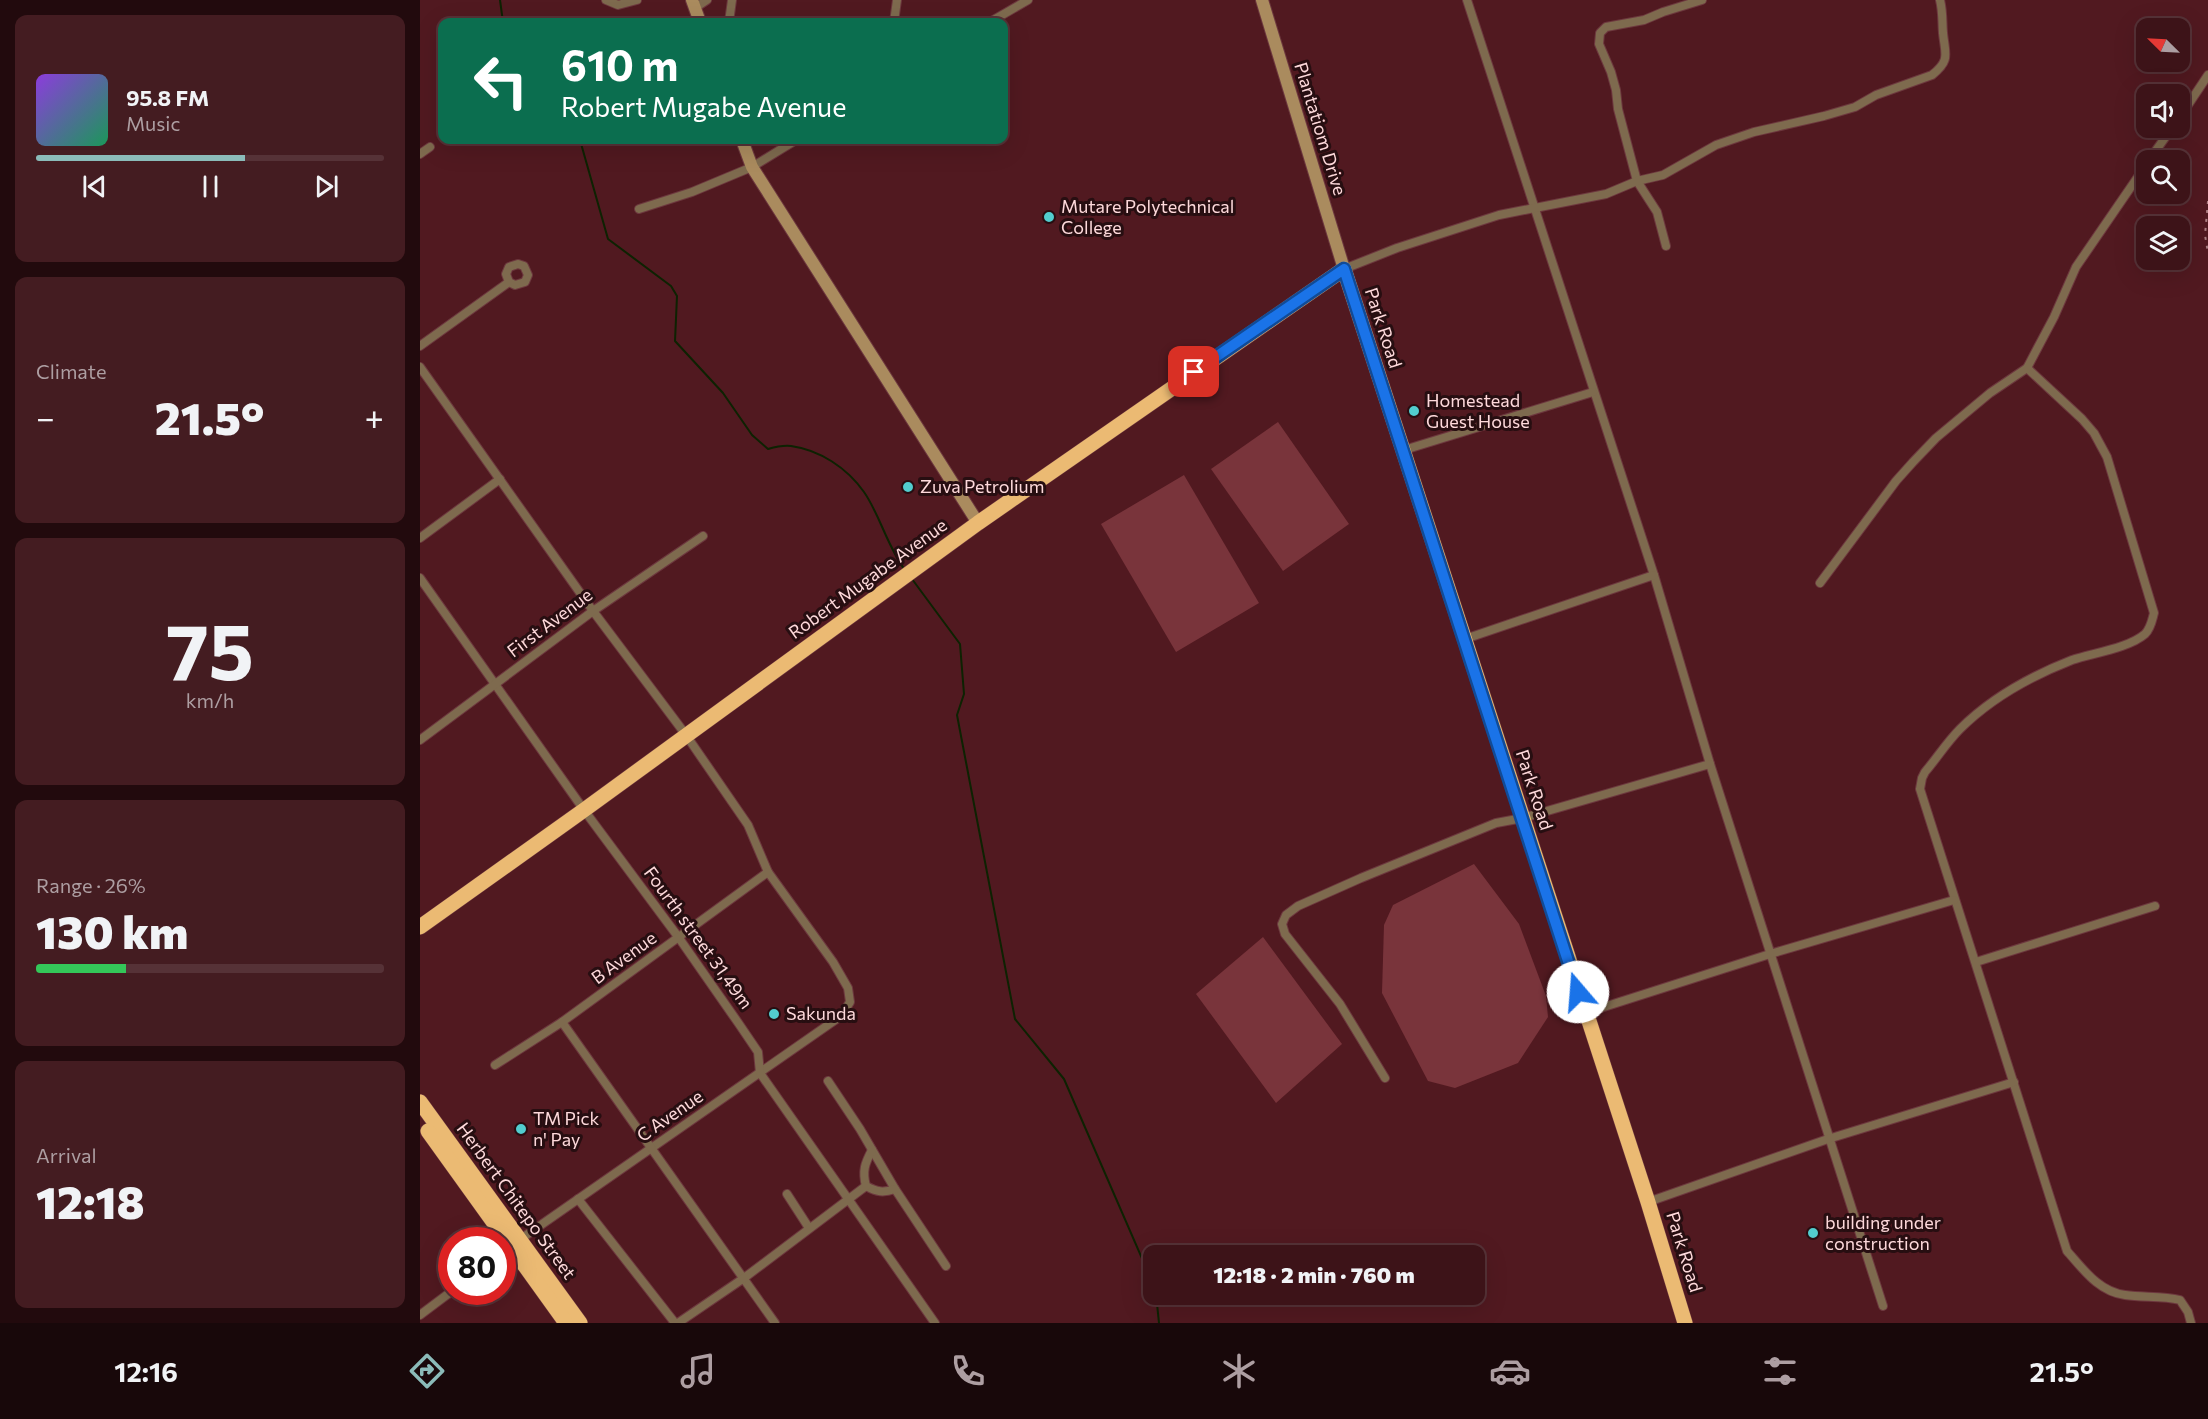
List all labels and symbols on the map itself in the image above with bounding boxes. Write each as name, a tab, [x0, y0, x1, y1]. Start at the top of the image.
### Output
north arrow	[2136, 18, 2190, 72]
street label: Plantatiom Drive	[1290, 60, 1352, 198]
place label: Mutare Polytechnical College	[1061, 195, 1234, 238]
marker: Mutare Polytechnical College	[1042, 210, 1056, 224]
street label: Park Road	[1361, 285, 1407, 371]
pin	[1168, 346, 1219, 397]
place label: Homestead Guest House	[1426, 389, 1530, 432]
marker: Homestead Guest House	[1407, 404, 1421, 418]
place label: Zuva Petrolium	[920, 475, 1044, 497]
marker: Zuva Petrolium	[901, 480, 915, 494]
street label: Robert Mugabe Avenue	[784, 513, 951, 643]
street label: First Avenue	[503, 583, 596, 661]
street label: Park Road	[1512, 747, 1558, 833]
street label: Fourth street 31,49m	[640, 862, 758, 1013]
street label: B Avenue	[587, 926, 660, 988]
position arrow	[1546, 960, 1610, 1024]
place label: Sakunda	[786, 1002, 856, 1024]
marker: Sakunda	[767, 1007, 781, 1021]
street label: C Avenue	[632, 1084, 707, 1146]
place label: TM Pick n' Pay	[533, 1107, 599, 1150]
street label: Herbert Chitepo Street	[453, 1118, 581, 1283]
marker: TM Pick n' Pay	[514, 1122, 528, 1136]
street label: Park Road	[1662, 1209, 1708, 1295]
place label: building under construction	[1825, 1211, 1941, 1254]
marker: building under construction	[1806, 1226, 1820, 1240]
speed limit sign: 80	[438, 1227, 516, 1305]

